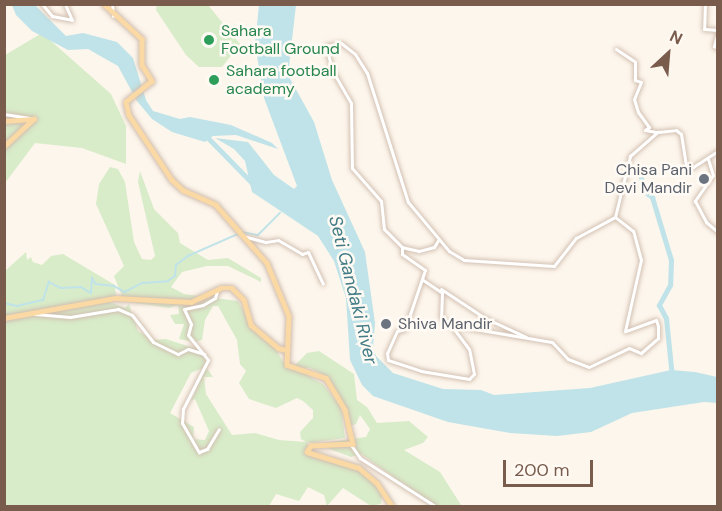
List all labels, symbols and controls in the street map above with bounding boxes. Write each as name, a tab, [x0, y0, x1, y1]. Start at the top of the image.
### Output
place label: Sahara Football Ground	[221, 21, 340, 59]
north arrow	[638, 24, 698, 84]
text: N	[666, 25, 686, 49]
marker: Sahara Football Ground	[202, 33, 216, 47]
place label: Sahara football academy	[226, 61, 337, 99]
marker: Sahara football academy	[207, 73, 221, 87]
place label: Chisa Pani Devi Mandir	[605, 160, 692, 198]
marker: Chisa Pani Devi Mandir	[697, 172, 711, 186]
water label: Seti Gandaki River	[324, 214, 382, 366]
place label: Shiva Mandir	[398, 314, 492, 334]
marker: Shiva Mandir	[379, 317, 393, 331]
scale bar	[506, 448, 596, 486]
text: 200 m	[514, 458, 570, 482]

